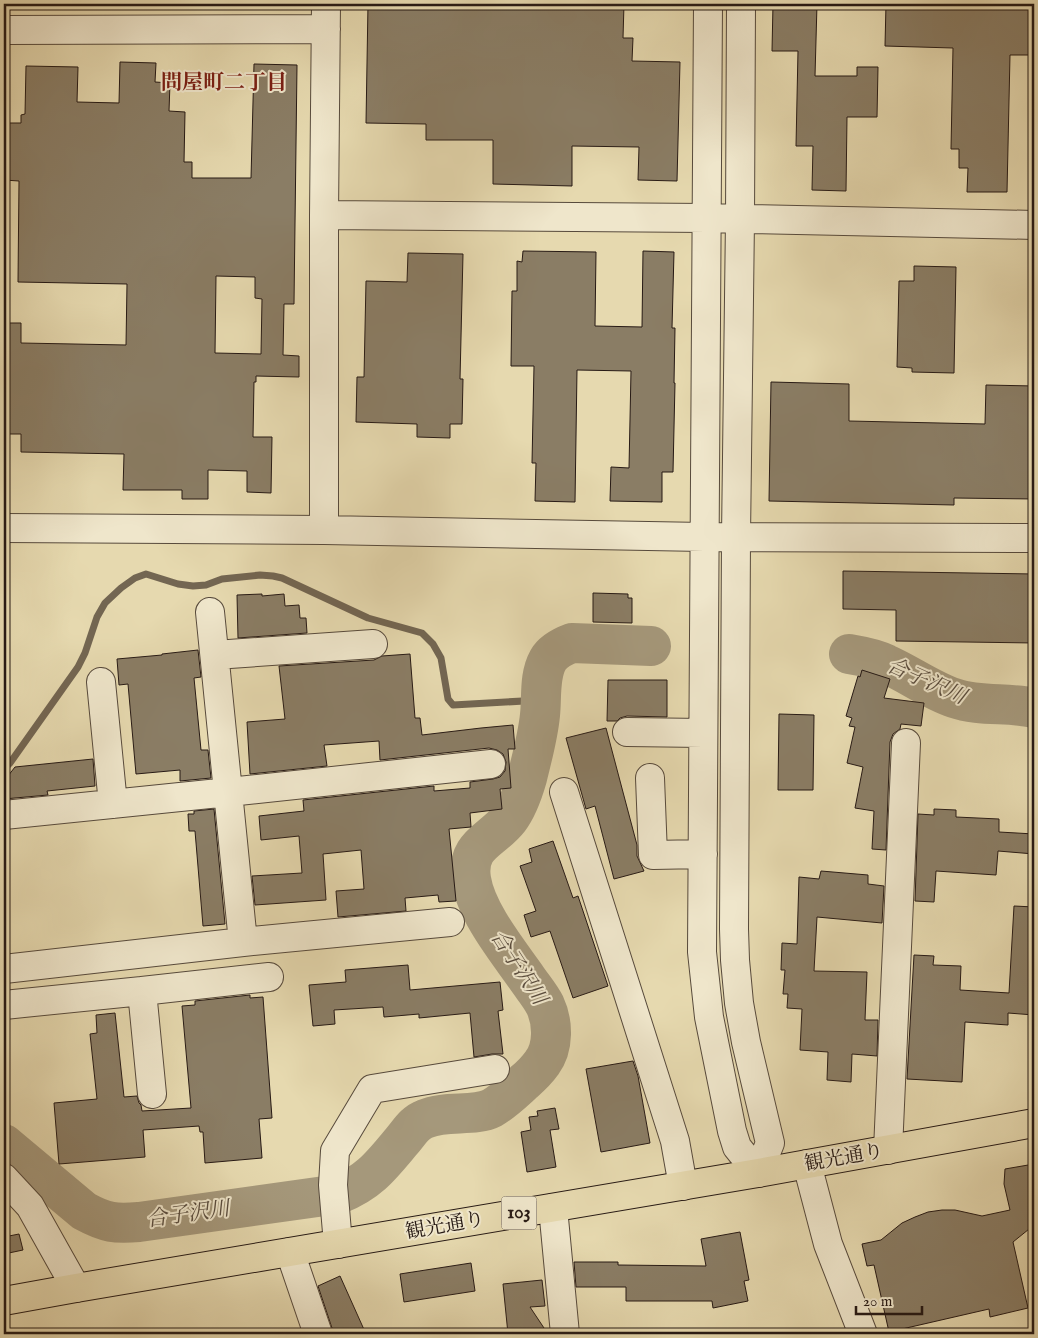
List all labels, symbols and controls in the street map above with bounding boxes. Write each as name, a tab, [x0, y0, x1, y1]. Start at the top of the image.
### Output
district label: 問屋町二丁目	[161, 70, 287, 97]
water label: 合子沢川	[882, 653, 972, 712]
water label: 合子沢川	[484, 925, 553, 1012]
street label: 観光通り	[802, 1139, 886, 1177]
water label: 合子沢川	[145, 1196, 233, 1234]
road number: 103	[502, 1196, 536, 1230]
street label: 観光通り	[403, 1207, 487, 1245]
scale bar	[856, 1283, 922, 1315]
text: 20 m	[863, 1292, 893, 1311]

